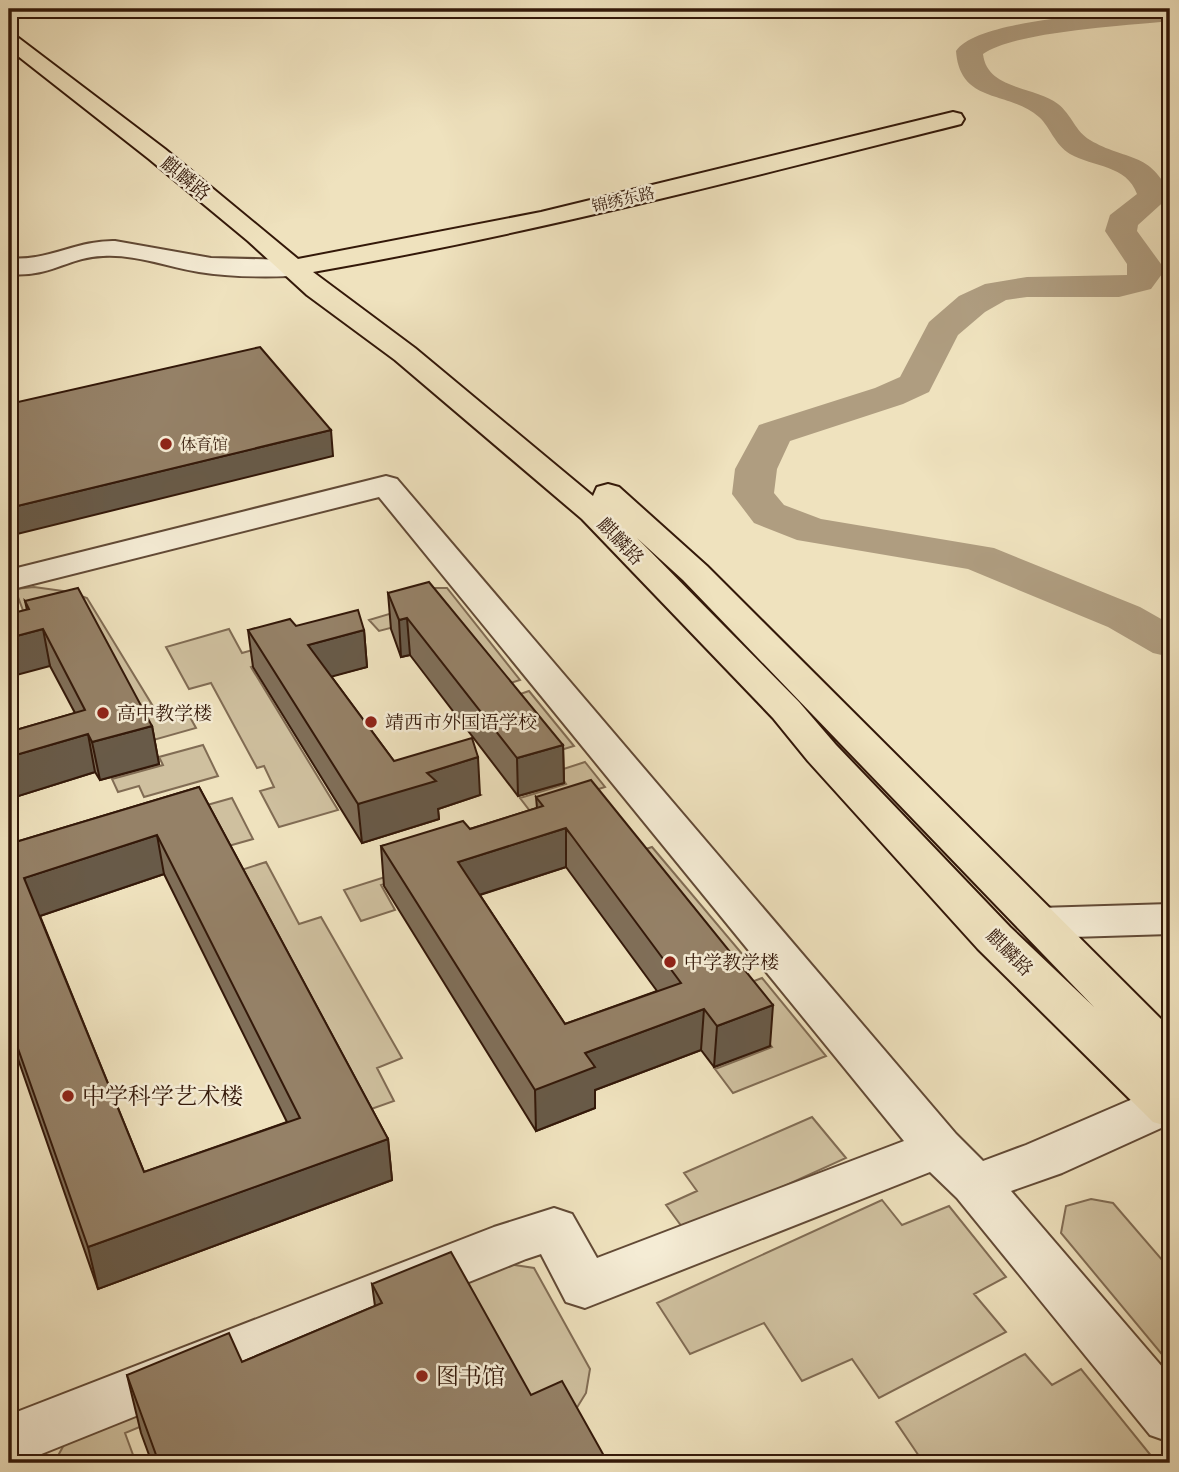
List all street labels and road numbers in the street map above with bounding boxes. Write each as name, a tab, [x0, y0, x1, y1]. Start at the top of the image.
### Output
street label: 麒麟路	[154, 152, 215, 208]
street label: 锦绣东路	[590, 183, 657, 219]
street label: 麒麟路	[590, 513, 649, 572]
street label: 麒麟路	[979, 924, 1038, 983]

